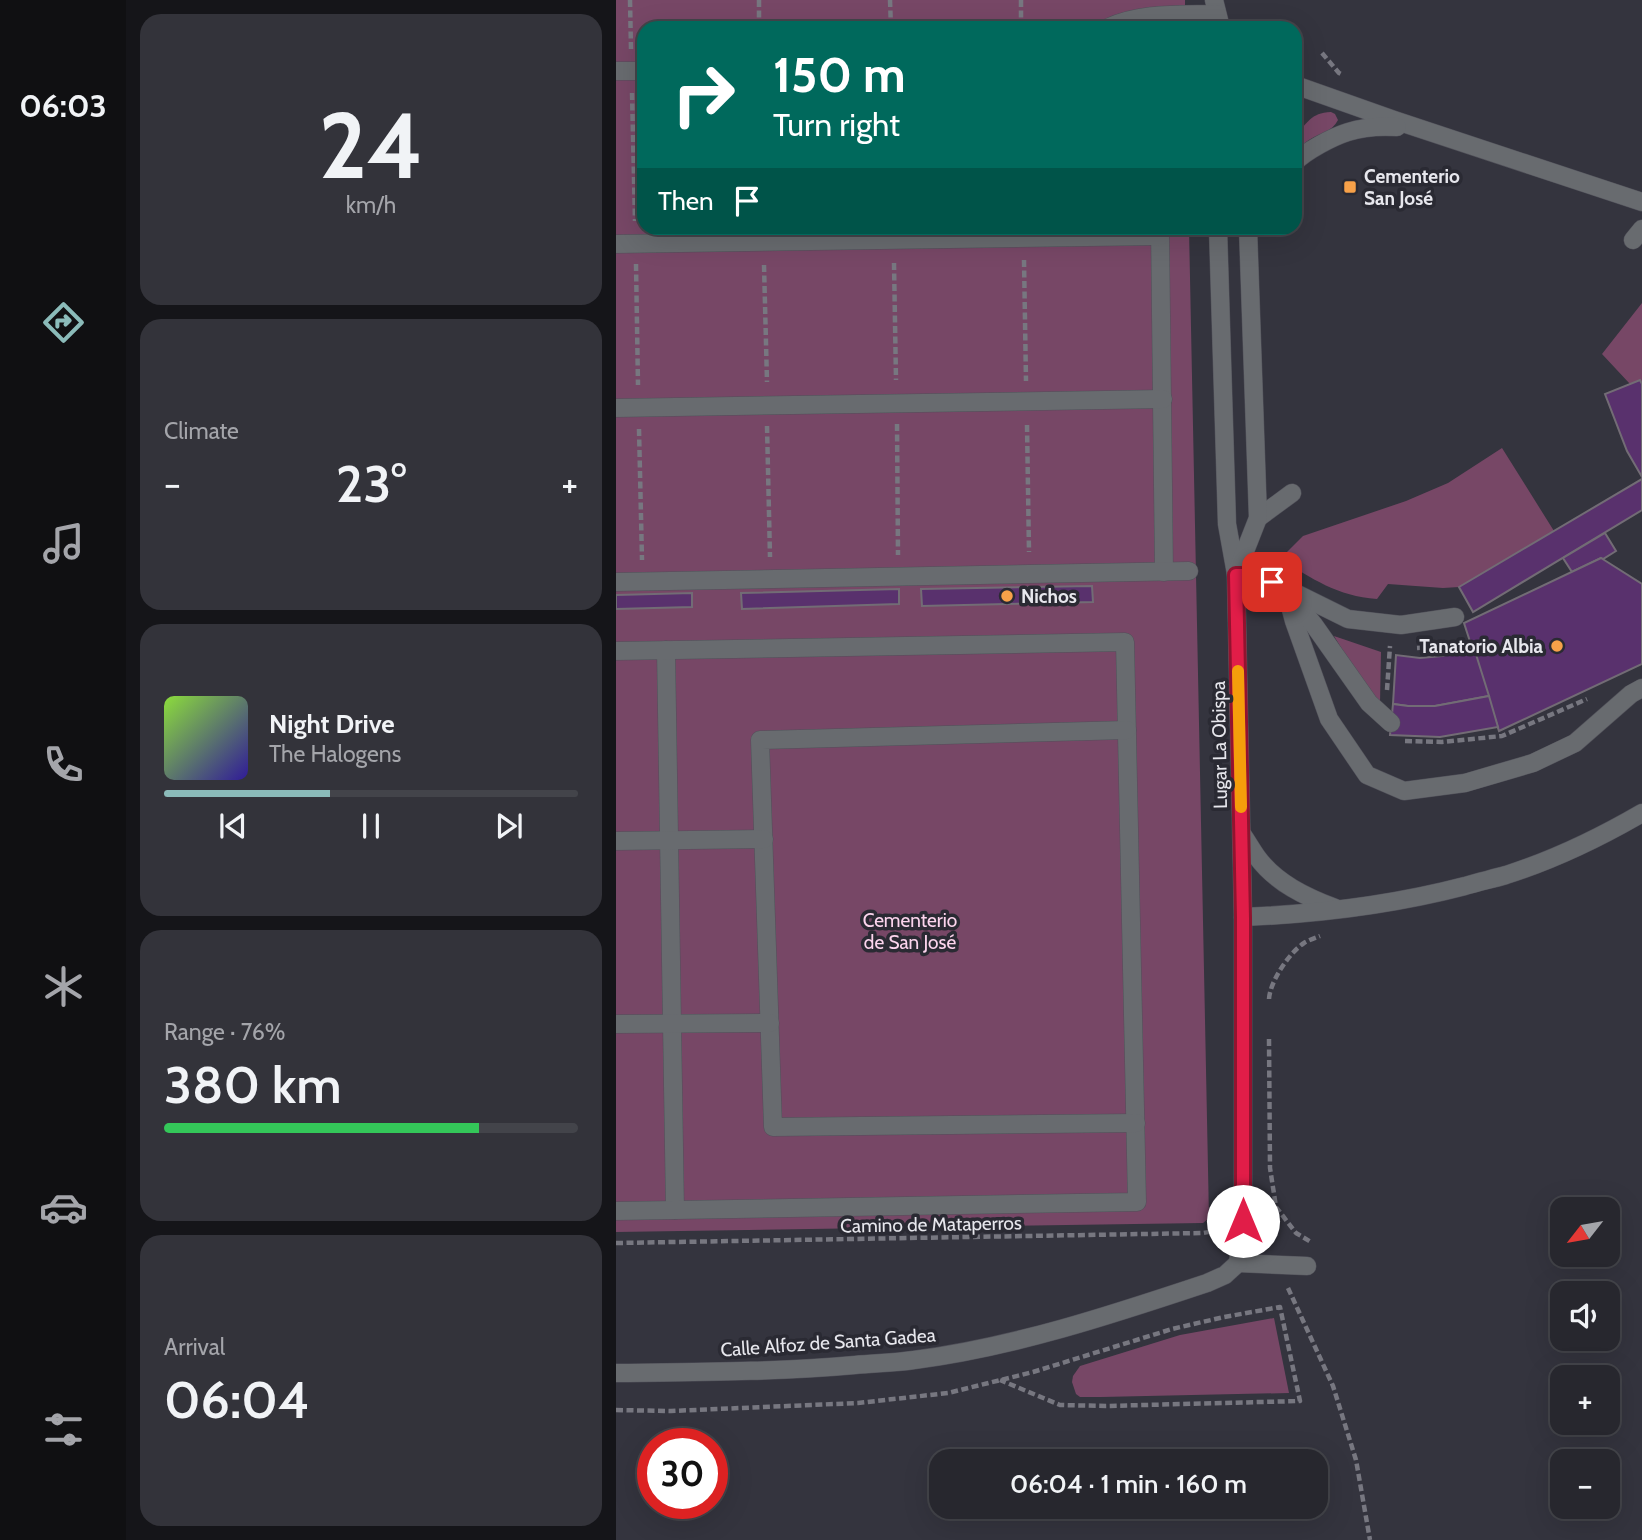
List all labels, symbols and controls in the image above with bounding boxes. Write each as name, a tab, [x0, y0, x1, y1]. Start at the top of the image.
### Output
text: 150 m	[773, 45, 906, 104]
icon: right	[658, 49, 749, 140]
text: 06:03	[19, 86, 107, 125]
text: 24	[319, 90, 423, 201]
text: Turn right	[773, 105, 900, 144]
place label: Cementerio San José	[1364, 165, 1460, 210]
marker: Cementerio San José	[1342, 179, 1358, 195]
icon: arrive	[728, 182, 766, 220]
text: Then	[658, 185, 714, 217]
text: km/h	[346, 191, 396, 219]
icon: directions	[39, 298, 88, 347]
text: Climate	[164, 417, 239, 445]
text: 23°	[336, 452, 406, 515]
text: −	[164, 460, 181, 507]
text: +	[561, 460, 578, 507]
icon: music	[39, 519, 88, 568]
pin	[1242, 552, 1302, 612]
icon: arrive	[1253, 563, 1291, 601]
place label: Nichos	[1021, 585, 1077, 608]
marker: Nichos	[999, 588, 1015, 604]
place label: Tanatorio Albia	[1419, 635, 1544, 658]
marker: Tanatorio Albia	[1549, 638, 1565, 654]
street label: Lugar La Obispa	[1207, 681, 1232, 809]
text: Night Drive	[269, 708, 395, 740]
icon: phone	[39, 740, 88, 789]
text: The Halogens	[269, 740, 401, 768]
icon: previous	[214, 807, 252, 845]
icon: pause	[352, 807, 390, 845]
icon: next	[490, 807, 528, 845]
park label: Cementerio de San José	[863, 909, 957, 954]
icon: climate	[39, 962, 88, 1011]
text: Range · 76%	[164, 1018, 285, 1046]
text: 380 km	[164, 1053, 342, 1116]
icon: car	[39, 1183, 88, 1232]
position arrow	[1206, 1184, 1280, 1258]
north arrow	[1550, 1197, 1620, 1267]
map controls	[1550, 1197, 1620, 1519]
street label: Camino de Mataperros	[840, 1211, 1022, 1238]
button: sound	[1550, 1281, 1620, 1351]
street label: Calle Alfoz de Santa Gadea	[720, 1324, 936, 1361]
text: Arrival	[164, 1333, 225, 1361]
button: +	[1550, 1365, 1620, 1435]
text: 06:04	[164, 1368, 309, 1431]
icon: filters	[39, 1405, 88, 1454]
speed limit sign: 30	[637, 1428, 728, 1519]
button: −	[1550, 1449, 1620, 1519]
text: 06:04 · 1 min · 160 m	[1010, 1468, 1247, 1500]

